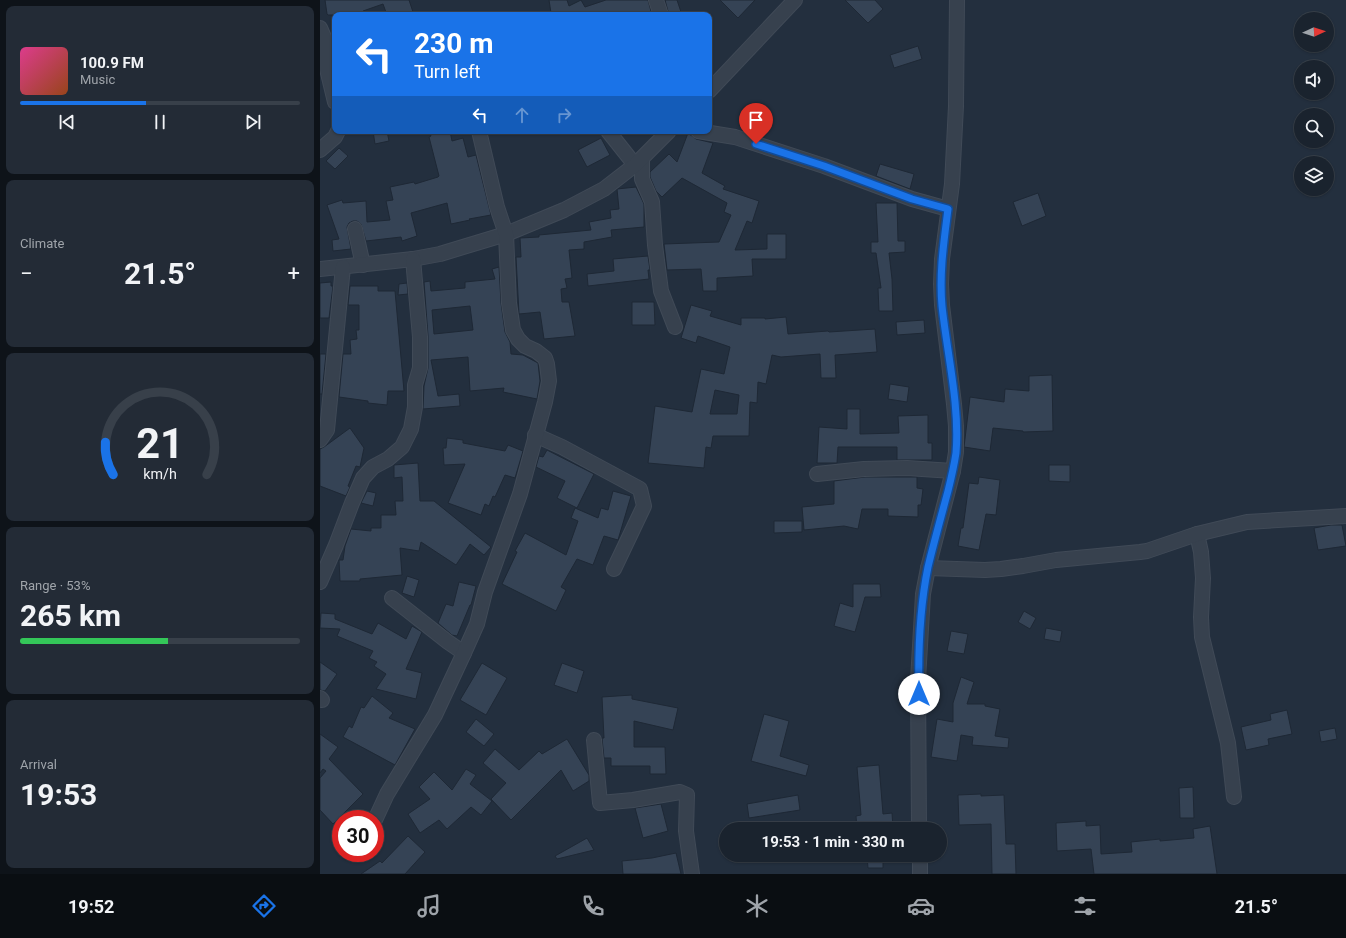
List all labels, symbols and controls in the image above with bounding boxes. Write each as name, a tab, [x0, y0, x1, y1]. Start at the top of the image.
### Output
north arrow	[1294, 12, 1334, 52]
map controls	[1294, 12, 1334, 196]
text: 230 m	[414, 27, 493, 60]
icon: left	[348, 28, 400, 80]
text: 100.9 FM	[80, 54, 144, 72]
button: sound	[1294, 60, 1334, 100]
text: Turn left	[414, 61, 480, 82]
text: Music	[80, 72, 115, 87]
pin	[739, 103, 773, 144]
icon: left	[469, 104, 491, 126]
icon: ahead	[511, 104, 533, 126]
icon: right	[553, 104, 575, 126]
button: search	[1294, 108, 1334, 148]
icon: arrive	[745, 109, 767, 131]
icon: previous	[56, 111, 78, 133]
icon: pause	[149, 111, 171, 133]
icon: next	[242, 111, 264, 133]
button: layers	[1294, 156, 1334, 196]
text: Climate	[20, 236, 64, 251]
text: 21.5°	[124, 256, 196, 291]
text: −	[20, 261, 33, 286]
text: +	[288, 261, 300, 286]
text: 21	[136, 419, 184, 468]
text: km/h	[143, 466, 177, 482]
text: Range · 53%	[20, 578, 90, 593]
text: 265 km	[20, 598, 121, 633]
position arrow	[898, 673, 940, 715]
text: Arrival	[20, 757, 57, 772]
text: 19:53	[20, 777, 97, 812]
speed limit sign: 30	[332, 810, 384, 862]
text: 19:53 · 1 min · 330 m	[762, 833, 904, 851]
icon: directions	[250, 892, 278, 920]
icon: music	[415, 892, 443, 920]
icon: phone	[579, 892, 607, 920]
icon: climate	[743, 892, 771, 920]
icon: car	[907, 892, 935, 920]
icon: filters	[1071, 892, 1099, 920]
text: 19:52	[68, 896, 114, 917]
text: 21.5°	[1235, 896, 1278, 917]

